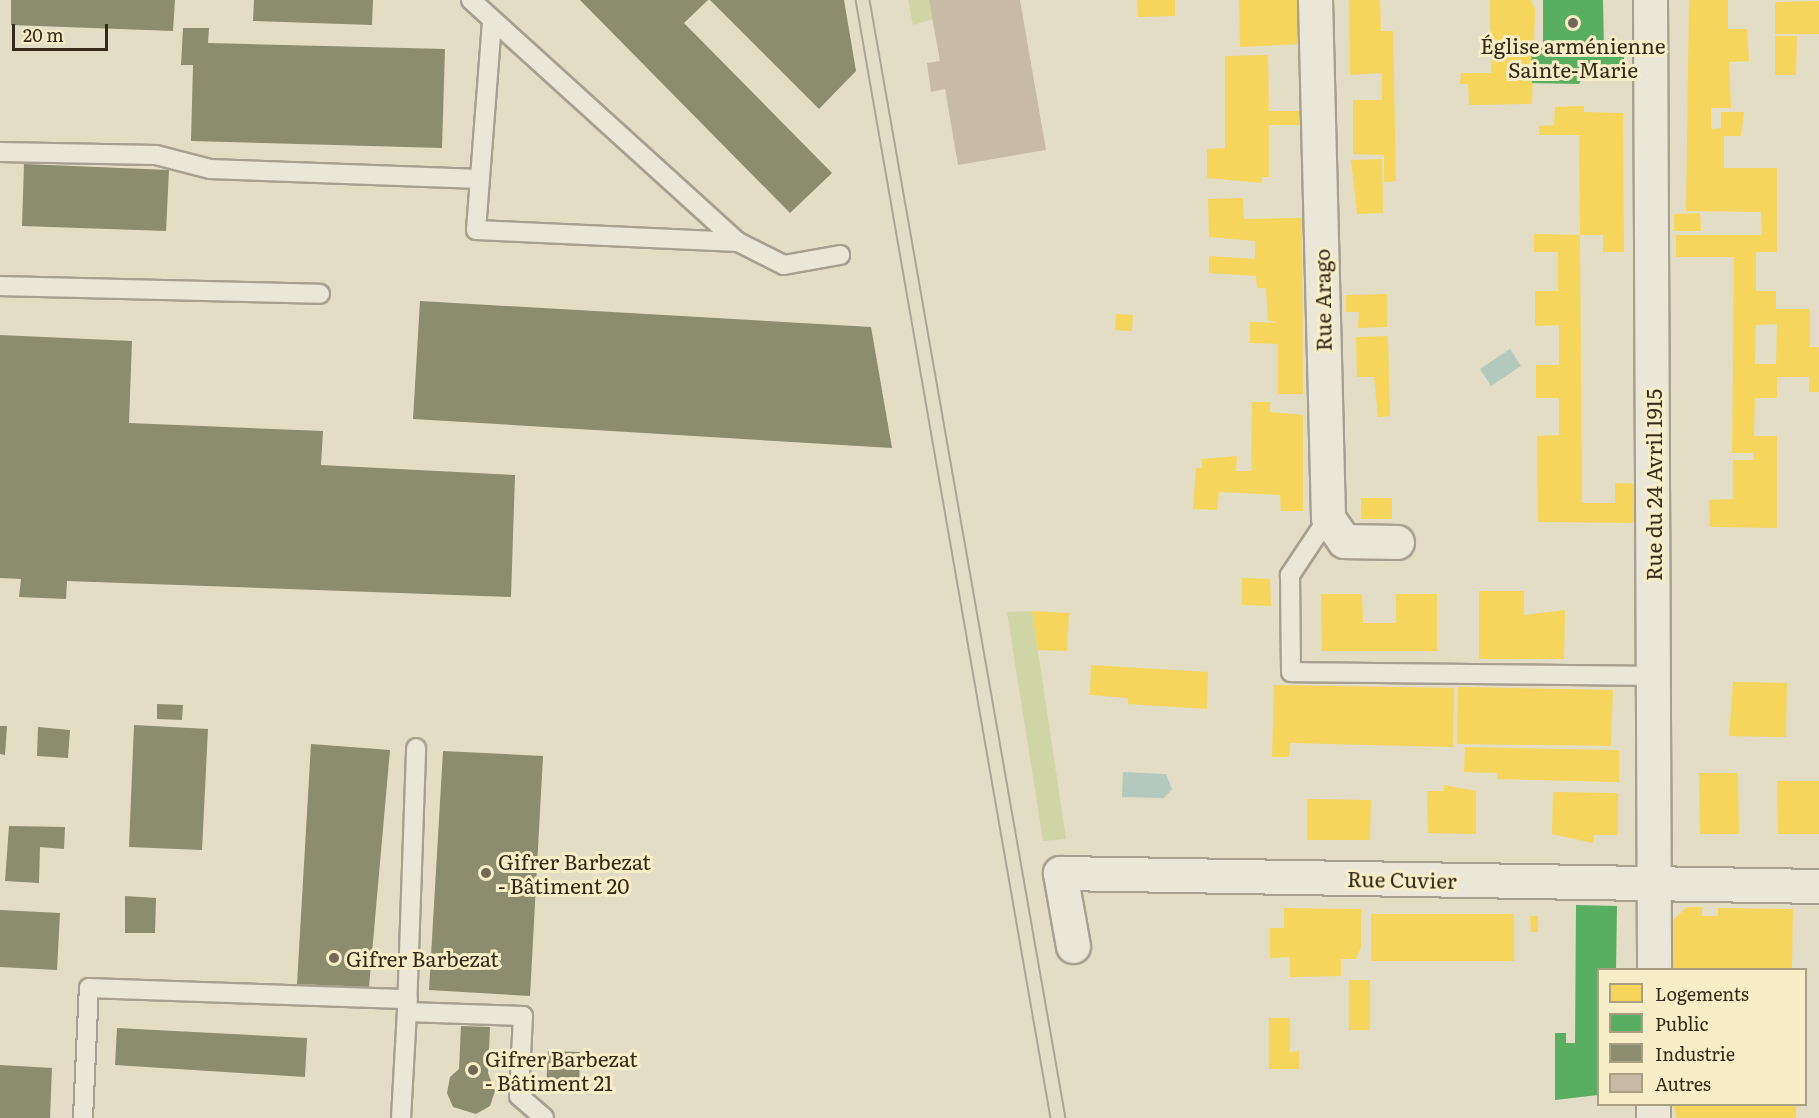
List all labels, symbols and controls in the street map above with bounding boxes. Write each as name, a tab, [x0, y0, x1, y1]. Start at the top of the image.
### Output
scale bar	[15, 12, 111, 50]
marker: Église arménienne Sainte-Marie	[1566, 16, 1580, 30]
text: 20 m	[23, 21, 64, 48]
place label: Église arménienne Sainte-Marie	[1480, 32, 1666, 82]
street label: Rue Arago	[1309, 249, 1335, 351]
street label: Rue du 24 Avril 1915	[1640, 389, 1666, 581]
place label: Gifrer Barbezat - Bâtiment 20	[498, 848, 651, 898]
street label: Rue Cuvier	[1347, 865, 1457, 893]
marker: Gifrer Barbezat - Bâtiment 20	[479, 866, 493, 880]
place label: Gifrer Barbezat	[346, 945, 499, 971]
marker: Gifrer Barbezat	[327, 951, 341, 965]
legend	[1597, 968, 1807, 1106]
text: Logements	[1655, 980, 1749, 1007]
text: Public	[1655, 1010, 1709, 1037]
text: Industrie	[1655, 1040, 1735, 1067]
place label: Gifrer Barbezat - Bâtiment 21	[485, 1045, 638, 1095]
marker: Gifrer Barbezat - Bâtiment 21	[466, 1063, 480, 1077]
text: Autres	[1655, 1070, 1711, 1097]

